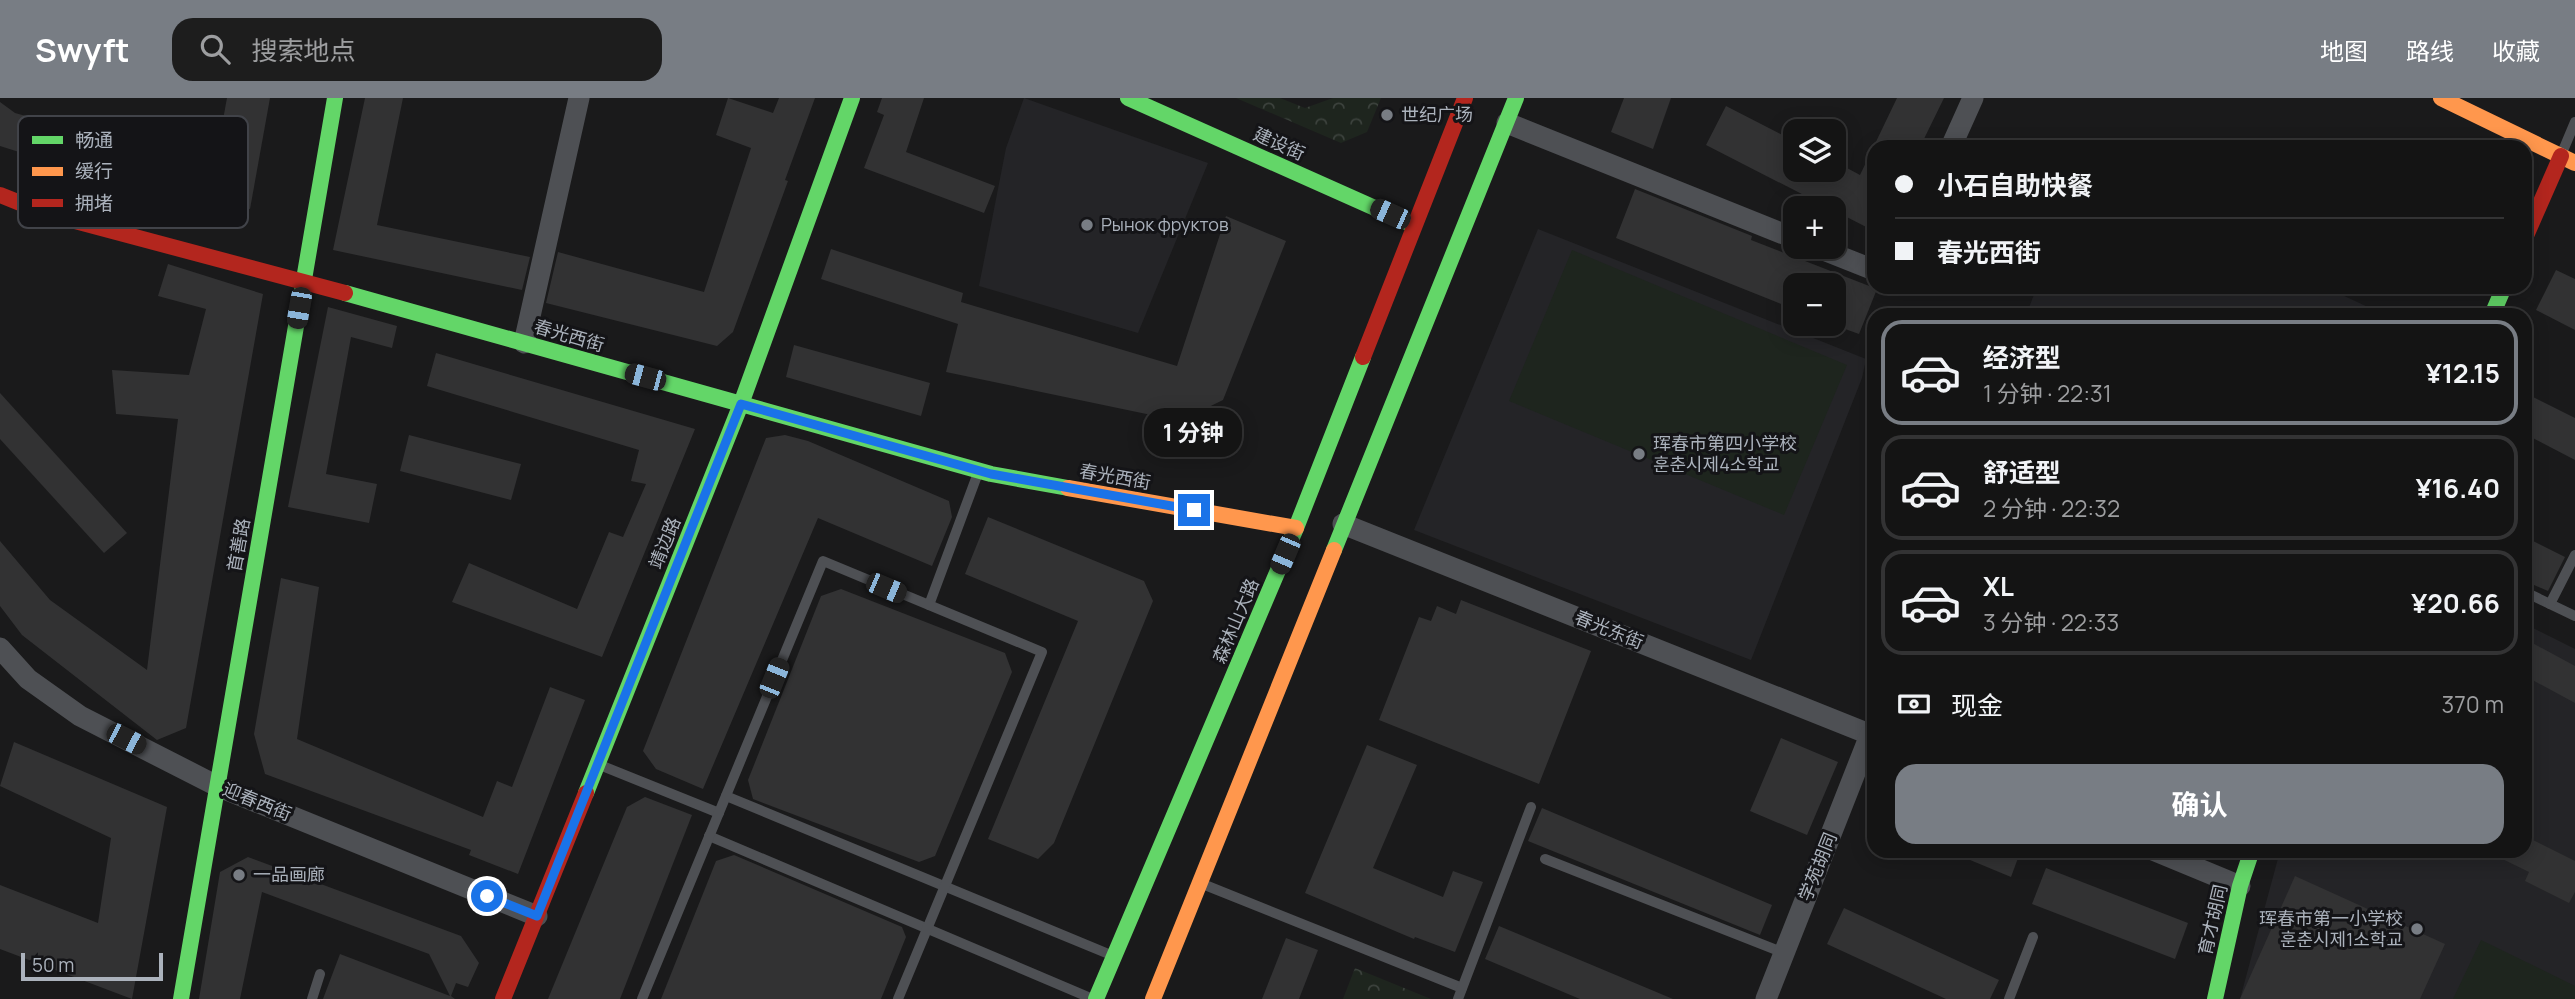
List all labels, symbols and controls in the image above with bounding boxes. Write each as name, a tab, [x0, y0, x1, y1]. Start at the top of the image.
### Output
search box	[172, 18, 662, 81]
text: Swyft	[35, 27, 130, 72]
icon: search	[196, 30, 234, 68]
text: 搜索地点	[252, 32, 356, 68]
text: 地图	[2320, 34, 2368, 67]
text: 路线	[2406, 34, 2454, 67]
text: 收藏	[2492, 34, 2540, 67]
place label: 世纪广场	[1401, 102, 1473, 126]
marker: 世纪广场	[1379, 107, 1395, 123]
legend	[18, 116, 248, 228]
map controls	[1783, 119, 1846, 336]
button: layers	[1783, 119, 1846, 182]
street label: 建设街	[1250, 121, 1309, 165]
text: 畅通	[75, 127, 113, 153]
text: 缓行	[75, 158, 113, 184]
text: 小石自助快餐	[1937, 167, 2093, 203]
text: 拥堵	[75, 190, 113, 216]
car	[1367, 196, 1414, 232]
button: +	[1783, 196, 1846, 259]
place label: Рынок фруктов	[1101, 212, 1229, 236]
marker: Рынок фруктов	[1079, 217, 1095, 233]
text: 春光西街	[1937, 234, 2041, 270]
button: −	[1783, 273, 1846, 336]
car	[286, 285, 313, 331]
street label: 春光西街	[531, 314, 607, 356]
text: 经济型	[1983, 339, 2061, 375]
icon: car	[1899, 341, 1962, 404]
text: ¥12.15	[2426, 355, 2500, 391]
car	[622, 361, 669, 393]
text: 1 分钟 · 22:31	[1983, 377, 2112, 409]
callout: 1 分钟	[1145, 408, 1243, 458]
text: 1 分钟	[1163, 416, 1223, 448]
place label: 珲春市第四小学校 훈춘시제4소학교	[1653, 431, 1797, 476]
marker: 珲春市第四小学校 훈춘시제4소학교	[1631, 446, 1647, 462]
text: 舒适型	[1983, 454, 2061, 490]
icon: car	[1899, 456, 1962, 519]
street label: 春光西街	[1078, 458, 1153, 494]
text: ¥16.40	[2416, 470, 2500, 506]
text: 2 分钟 · 22:32	[1983, 492, 2120, 524]
route end	[1178, 494, 1210, 526]
street label: 靖边路	[643, 513, 685, 572]
street label: 首善路	[222, 516, 255, 573]
car	[1268, 531, 1303, 577]
text: XL	[1983, 568, 2014, 604]
car	[863, 570, 910, 606]
icon: car	[1899, 571, 1962, 634]
street label: 森林山大路	[1206, 574, 1264, 667]
text: ¥20.66	[2411, 585, 2500, 621]
street label: 春光东街	[1572, 604, 1647, 654]
text: 3 分钟 · 22:33	[1983, 606, 2119, 638]
car	[757, 655, 792, 701]
icon: cash	[1895, 685, 1933, 723]
text: 现金	[1951, 687, 2003, 723]
text: 370 m	[2442, 688, 2504, 720]
car	[103, 720, 150, 758]
button: 确认	[1895, 764, 2504, 844]
street label: 迎春西街	[220, 776, 295, 826]
street label: 学苑胡同	[1792, 829, 1842, 904]
place label: 一品画廊	[253, 862, 325, 886]
marker: 一品画廊	[231, 867, 247, 883]
route start	[471, 880, 503, 912]
street label: 育才胡同	[2192, 882, 2232, 958]
place label: 珲春市第一小学校 훈춘시제1소학교	[2259, 906, 2403, 951]
marker: 珲春市第一小学校 훈춘시제1소학교	[2409, 921, 2425, 937]
scale bar	[21, 950, 163, 982]
text: 50 m	[32, 952, 74, 978]

